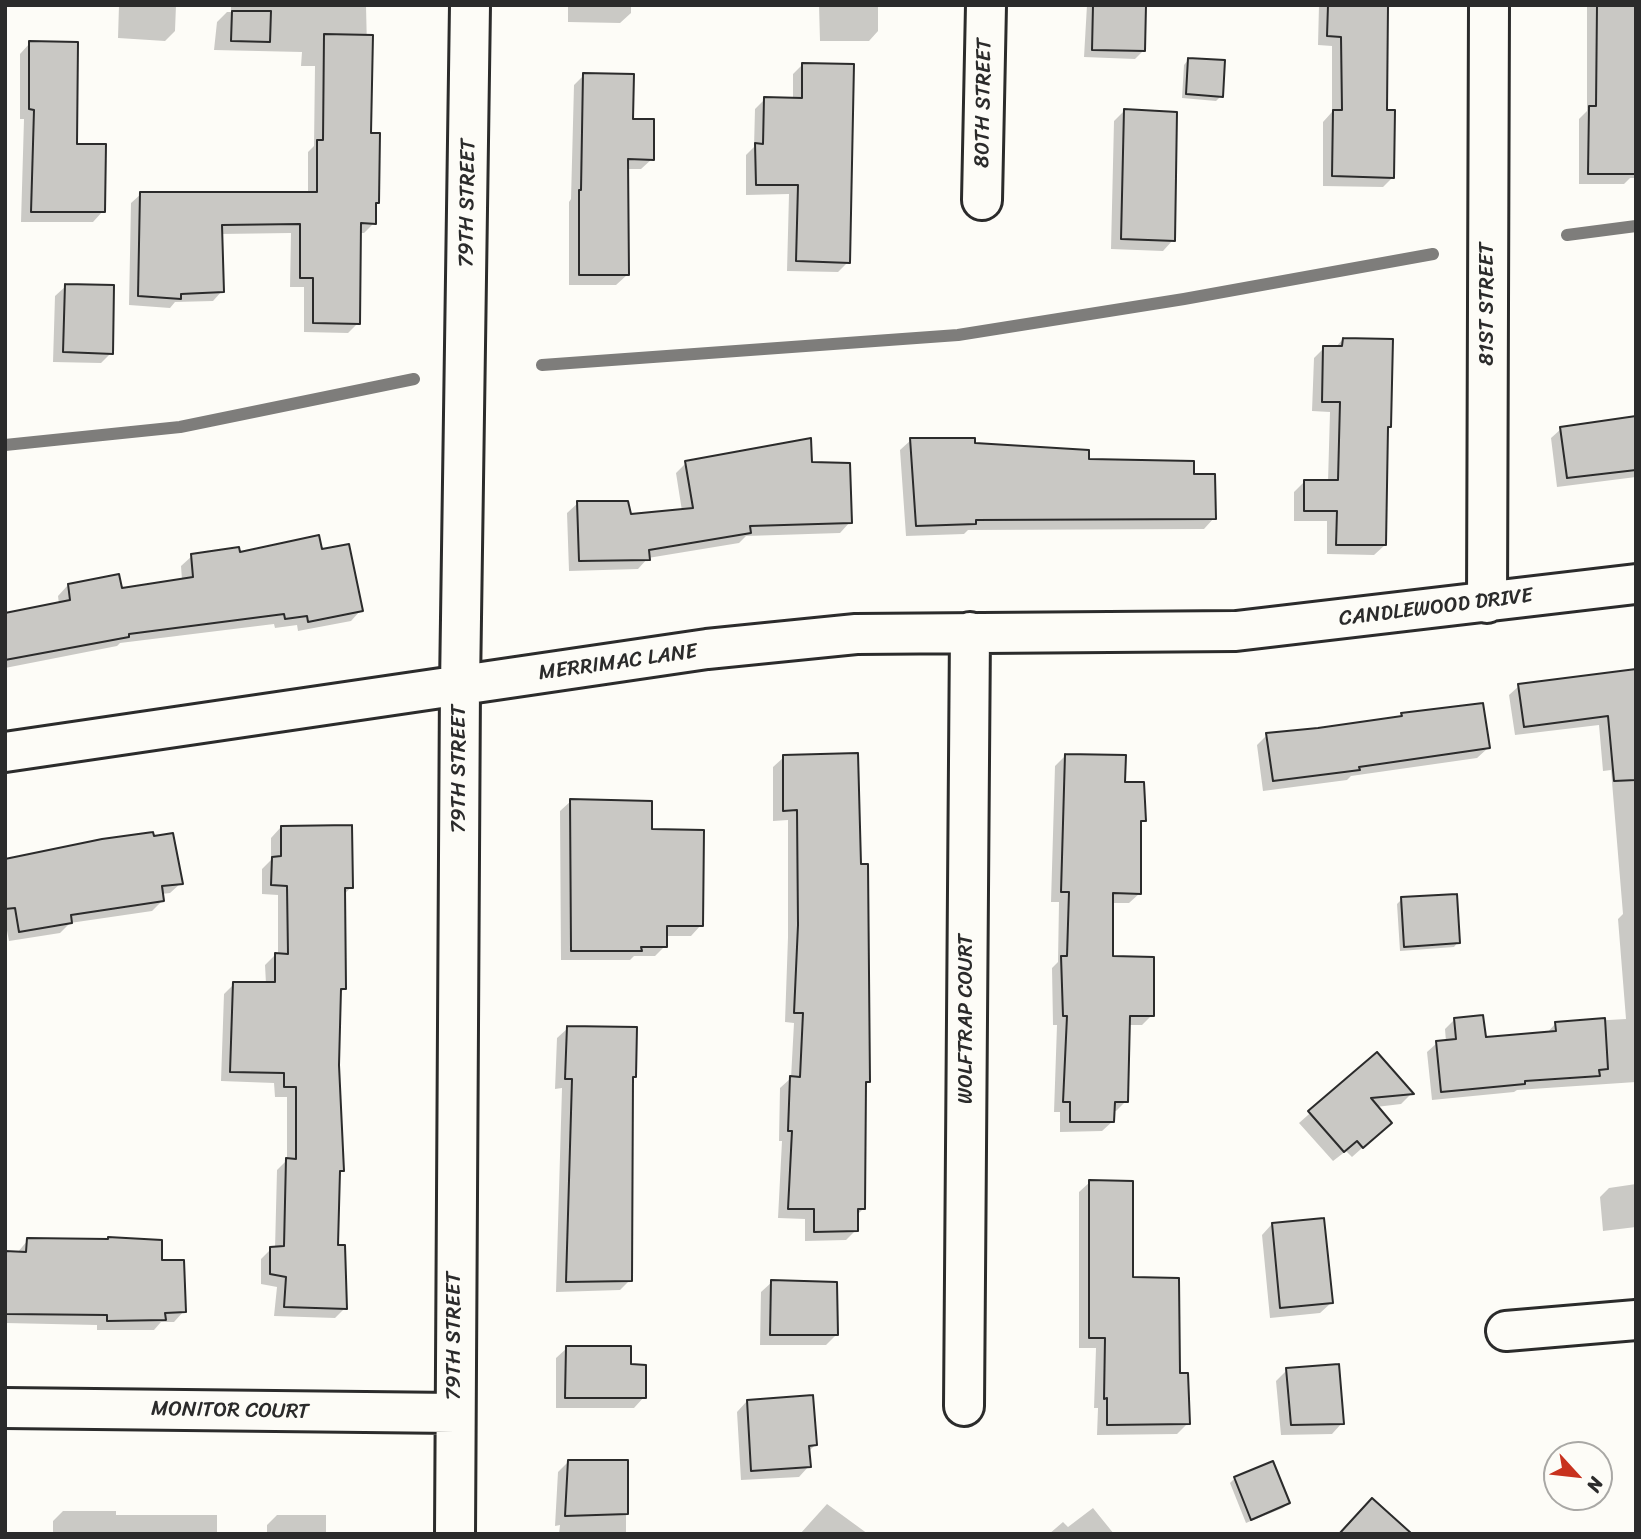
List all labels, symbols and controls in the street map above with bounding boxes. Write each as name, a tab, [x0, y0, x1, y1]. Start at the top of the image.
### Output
street label: 80TH STREET	[970, 38, 998, 168]
street label: 79TH STREET	[454, 138, 482, 268]
street label: 81ST STREET	[1475, 242, 1501, 366]
street label: CANDLEWOOD DRIVE	[1338, 584, 1534, 632]
street label: MERRIMAC LANE	[537, 639, 699, 687]
street label: 79TH STREET	[447, 705, 473, 833]
street label: WOLFTRAP COURT	[954, 934, 980, 1104]
street label: 79TH STREET	[442, 1272, 468, 1400]
street label: MONITOR COURT	[151, 1397, 309, 1425]
north arrow	[1543, 1441, 1613, 1511]
text: N	[1578, 1471, 1613, 1498]

